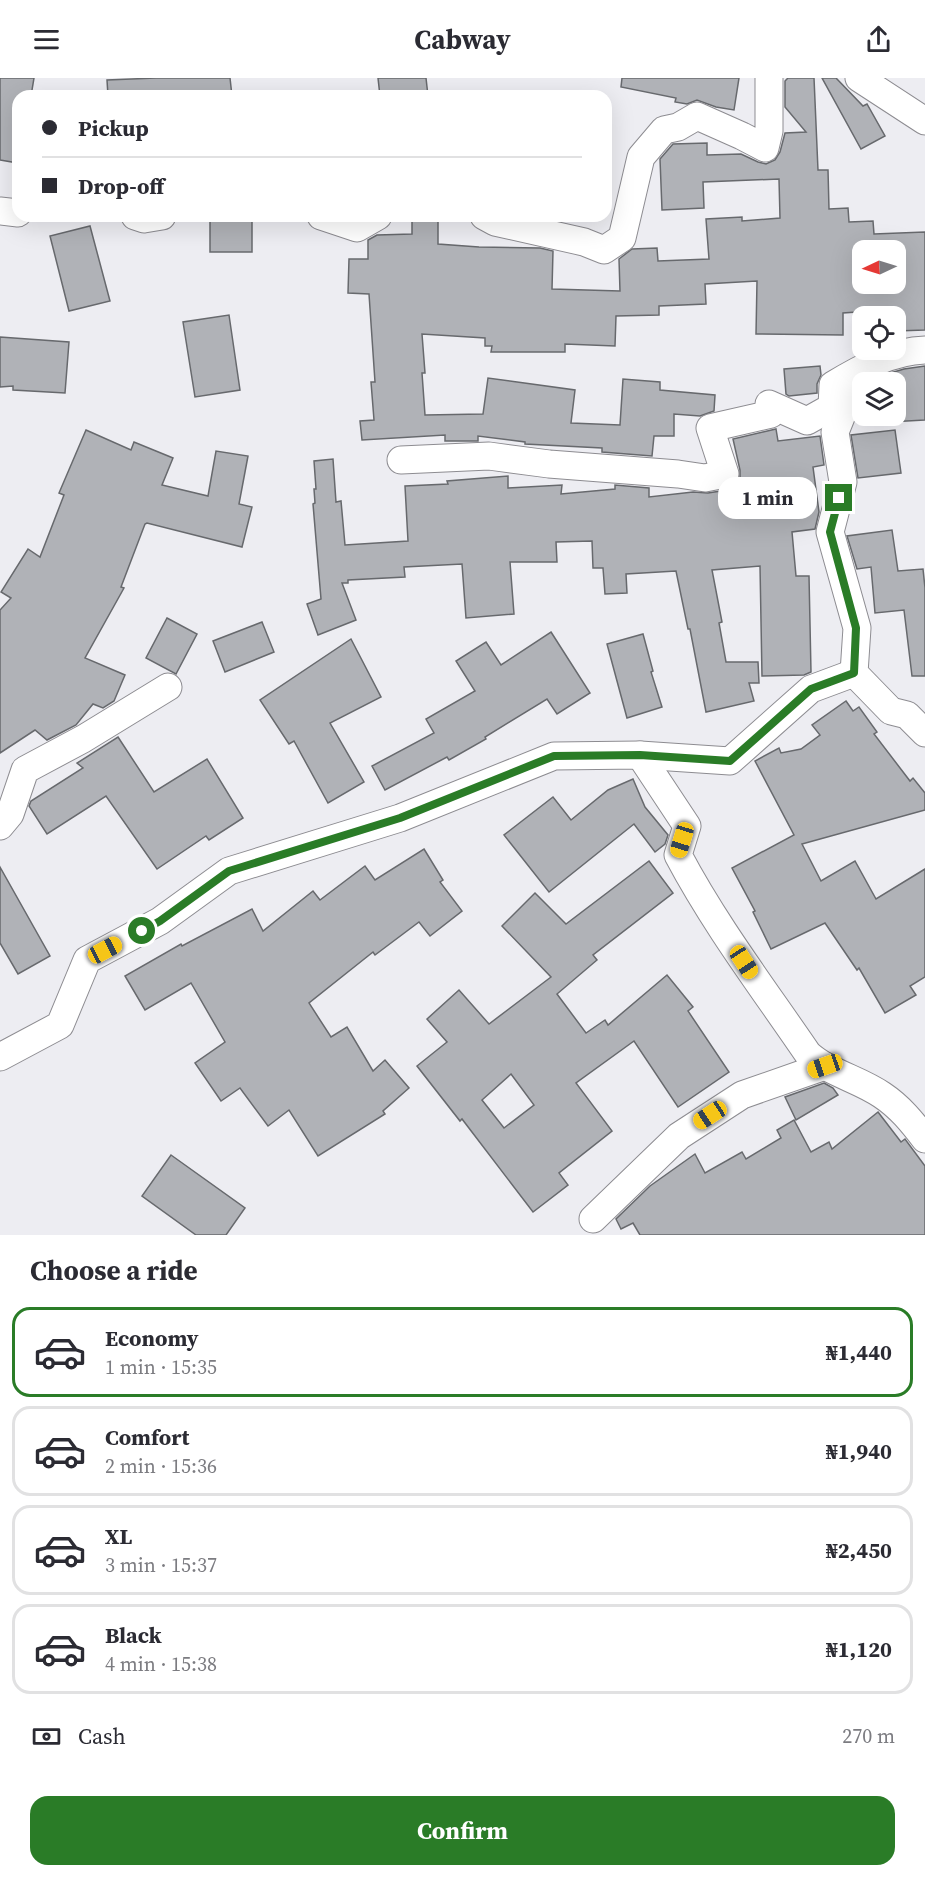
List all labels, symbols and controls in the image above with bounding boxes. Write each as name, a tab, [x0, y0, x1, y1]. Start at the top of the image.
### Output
text: Cabway	[414, 21, 511, 58]
icon: menu	[30, 23, 63, 56]
icon: share	[862, 23, 895, 56]
text: Pickup	[78, 113, 149, 143]
text: Drop-off	[78, 171, 164, 201]
north arrow	[852, 240, 906, 294]
map controls	[852, 240, 906, 426]
button: locate	[852, 306, 906, 360]
button: layers	[852, 372, 906, 426]
callout: 1 min	[719, 477, 818, 519]
text: 1 min	[742, 484, 793, 512]
route end	[825, 484, 852, 511]
car	[668, 820, 696, 860]
route start	[128, 917, 155, 944]
car	[85, 934, 125, 966]
car	[727, 942, 761, 982]
car	[805, 1052, 845, 1080]
car	[690, 1098, 730, 1132]
text: Choose a ride	[30, 1252, 198, 1289]
text: Economy	[105, 1323, 199, 1353]
icon: car	[33, 1325, 87, 1379]
text: ₦1,440	[826, 1337, 892, 1367]
text: 1 min · 15:35	[105, 1353, 217, 1381]
text: Comfort	[105, 1422, 189, 1452]
icon: car	[33, 1424, 87, 1478]
text: ₦1,940	[826, 1436, 892, 1466]
text: 2 min · 15:36	[105, 1452, 217, 1480]
text: XL	[105, 1521, 132, 1551]
icon: car	[33, 1523, 87, 1577]
text: ₦2,450	[826, 1535, 892, 1565]
text: 3 min · 15:37	[105, 1551, 217, 1579]
text: Black	[105, 1620, 162, 1650]
icon: car	[33, 1622, 87, 1676]
text: ₦1,120	[826, 1634, 892, 1664]
text: 4 min · 15:38	[105, 1650, 217, 1678]
icon: cash	[30, 1720, 63, 1753]
text: Cash	[78, 1721, 126, 1751]
text: 270 m	[842, 1722, 895, 1750]
button: Confirm	[30, 1796, 895, 1865]

